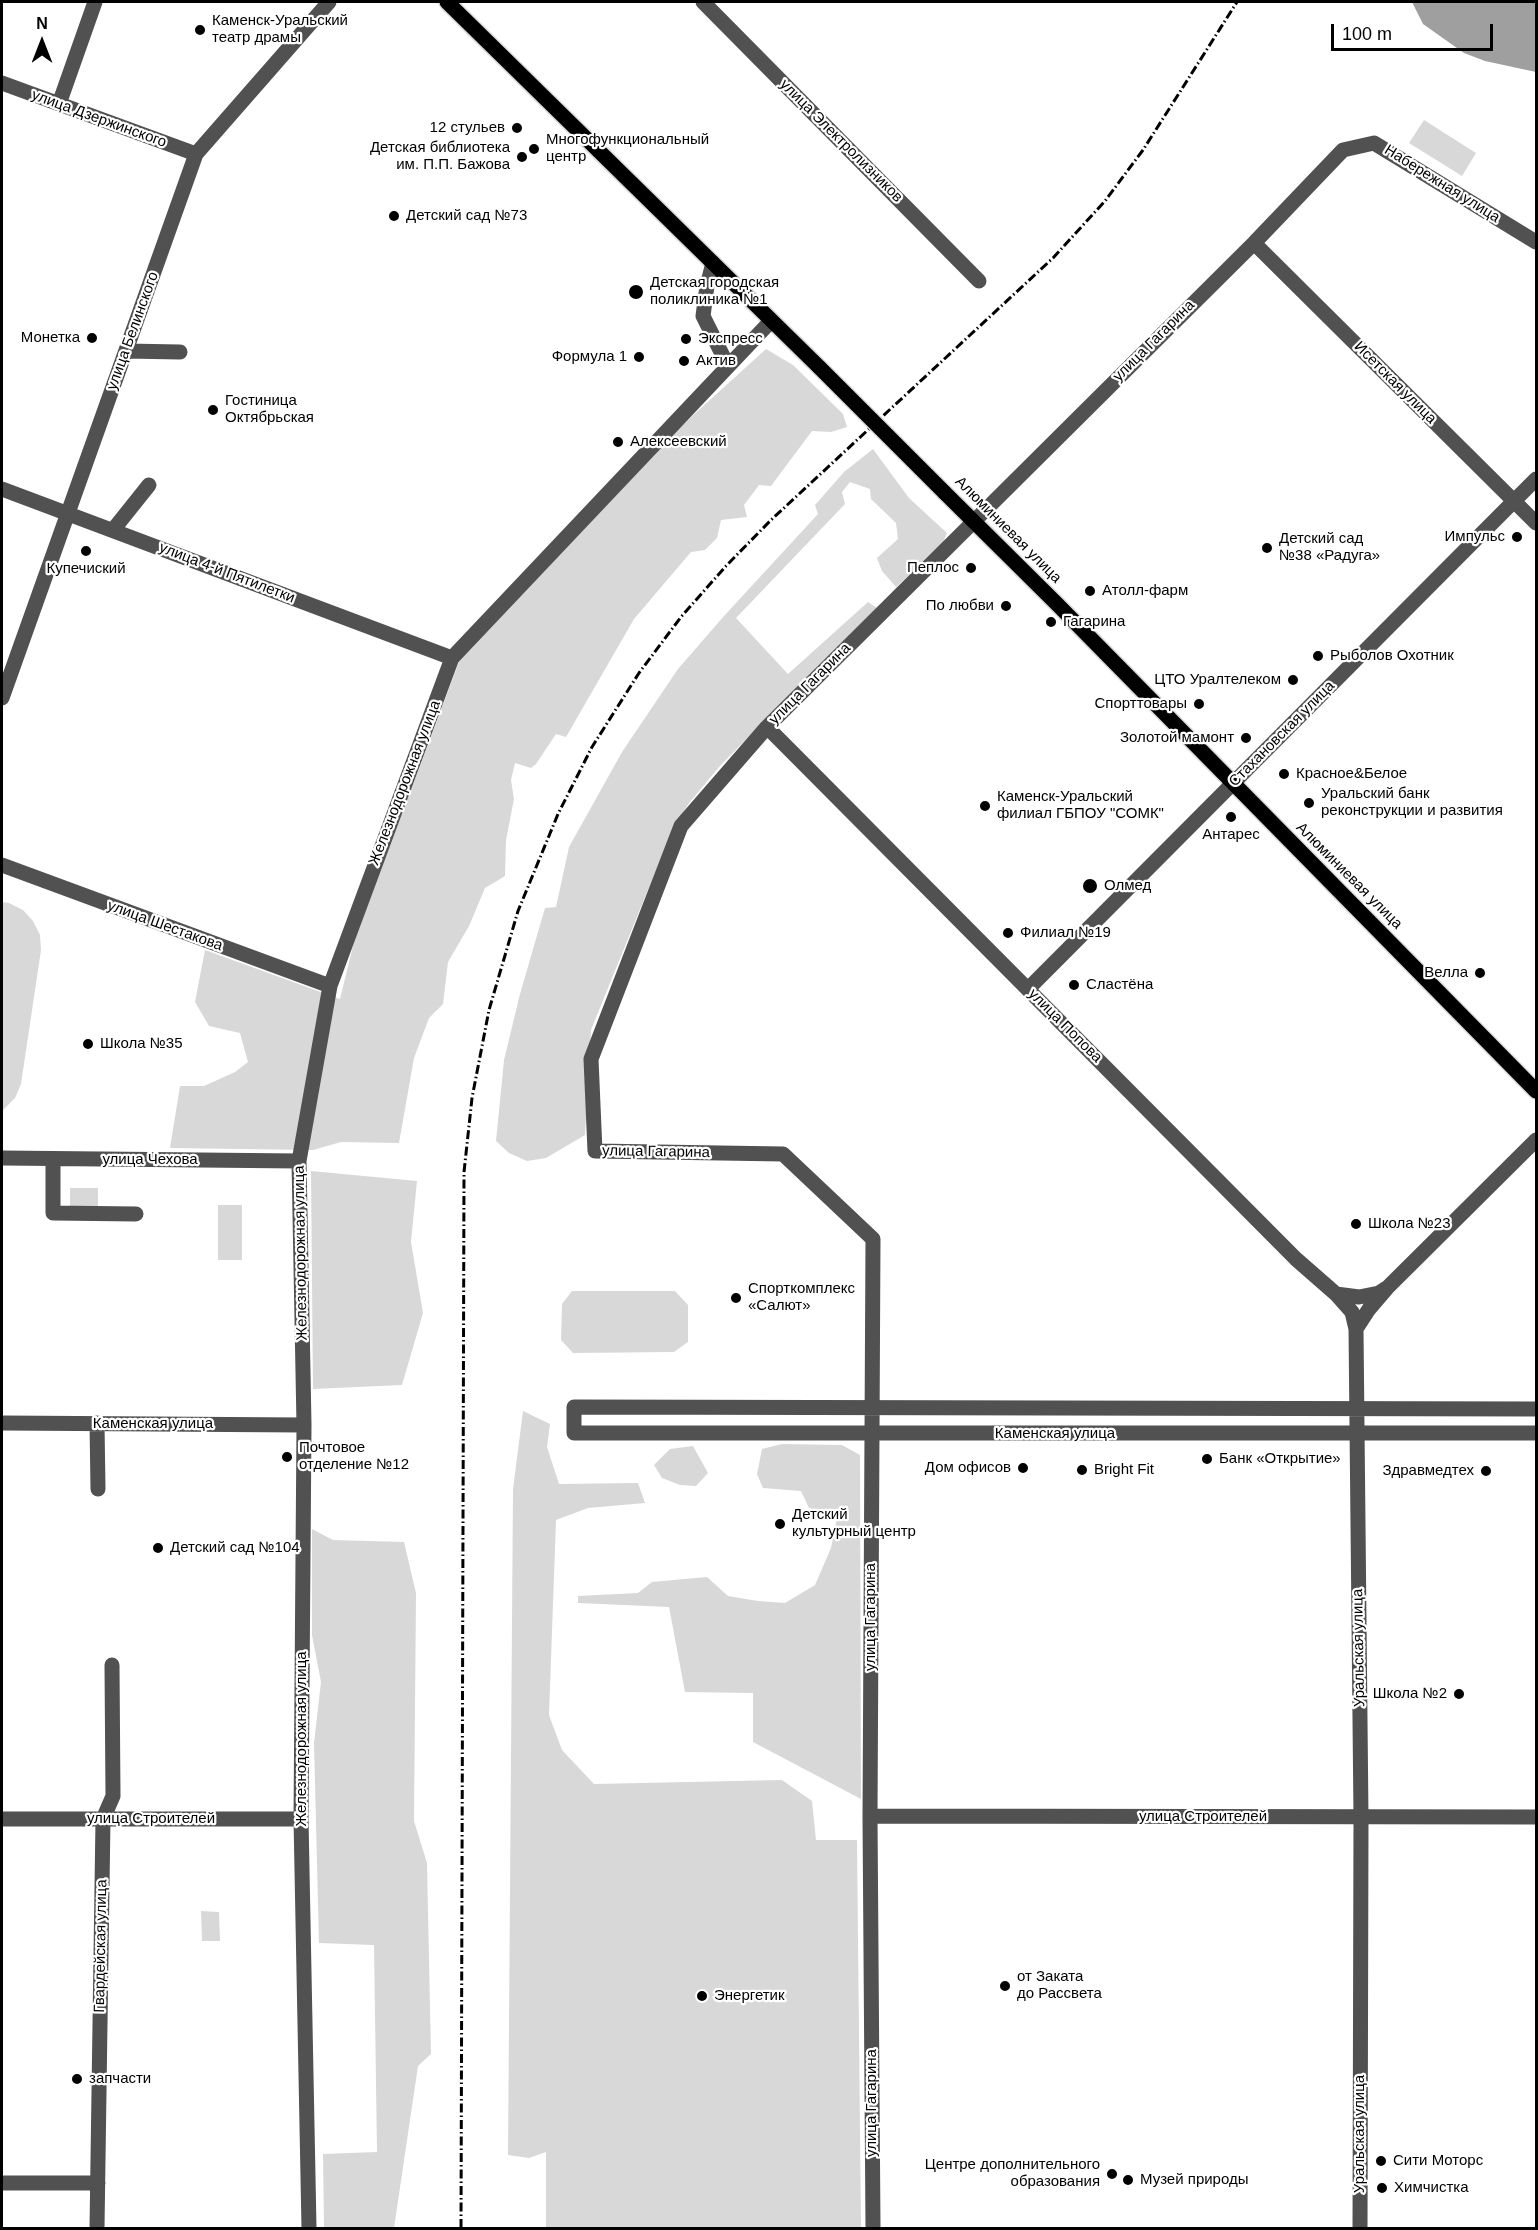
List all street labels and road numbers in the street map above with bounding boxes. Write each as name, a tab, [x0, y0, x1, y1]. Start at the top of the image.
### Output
street label: улица Электролизников	[776, 76, 906, 206]
street label: улица Дзержинского	[29, 86, 169, 152]
street label: Набережная улица	[1381, 141, 1503, 227]
street label: улица Белинского	[103, 269, 163, 393]
street label: улица Гагарина	[1110, 297, 1198, 385]
street label: Исетская улица	[1350, 338, 1440, 428]
street label: Алюминиевая улица	[951, 473, 1065, 587]
street label: улица 4-й Пятилетки	[157, 539, 297, 607]
street label: улица Гагарина	[766, 640, 854, 728]
street label: Стахановская улица	[1225, 677, 1339, 791]
street label: Железнодорожная улица	[365, 698, 445, 868]
street label: Алюминиевая улица	[1292, 819, 1406, 933]
street label: улица Шестакова	[105, 897, 225, 955]
street label: улица Попова	[1024, 985, 1106, 1067]
street label: улица Гагарина	[602, 1142, 710, 1162]
street label: улица Чехова	[102, 1151, 198, 1169]
street label: Железнодорожная улица	[290, 1165, 312, 1341]
street label: Каменская улица	[93, 1415, 213, 1433]
street label: Каменская улица	[995, 1425, 1115, 1443]
street label: улица Гагарина	[862, 1563, 880, 1671]
street label: Уральская улица	[1349, 1589, 1369, 1707]
street label: Железнодорожная улица	[293, 1651, 311, 1827]
street label: улица Строителей	[1139, 1808, 1267, 1826]
street label: улица Строителей	[87, 1810, 215, 1828]
street label: Гвардейская улица	[91, 1879, 111, 2013]
street label: улица Гагарина	[863, 2049, 881, 2157]
street label: Уральская улица	[1351, 2075, 1369, 2193]

